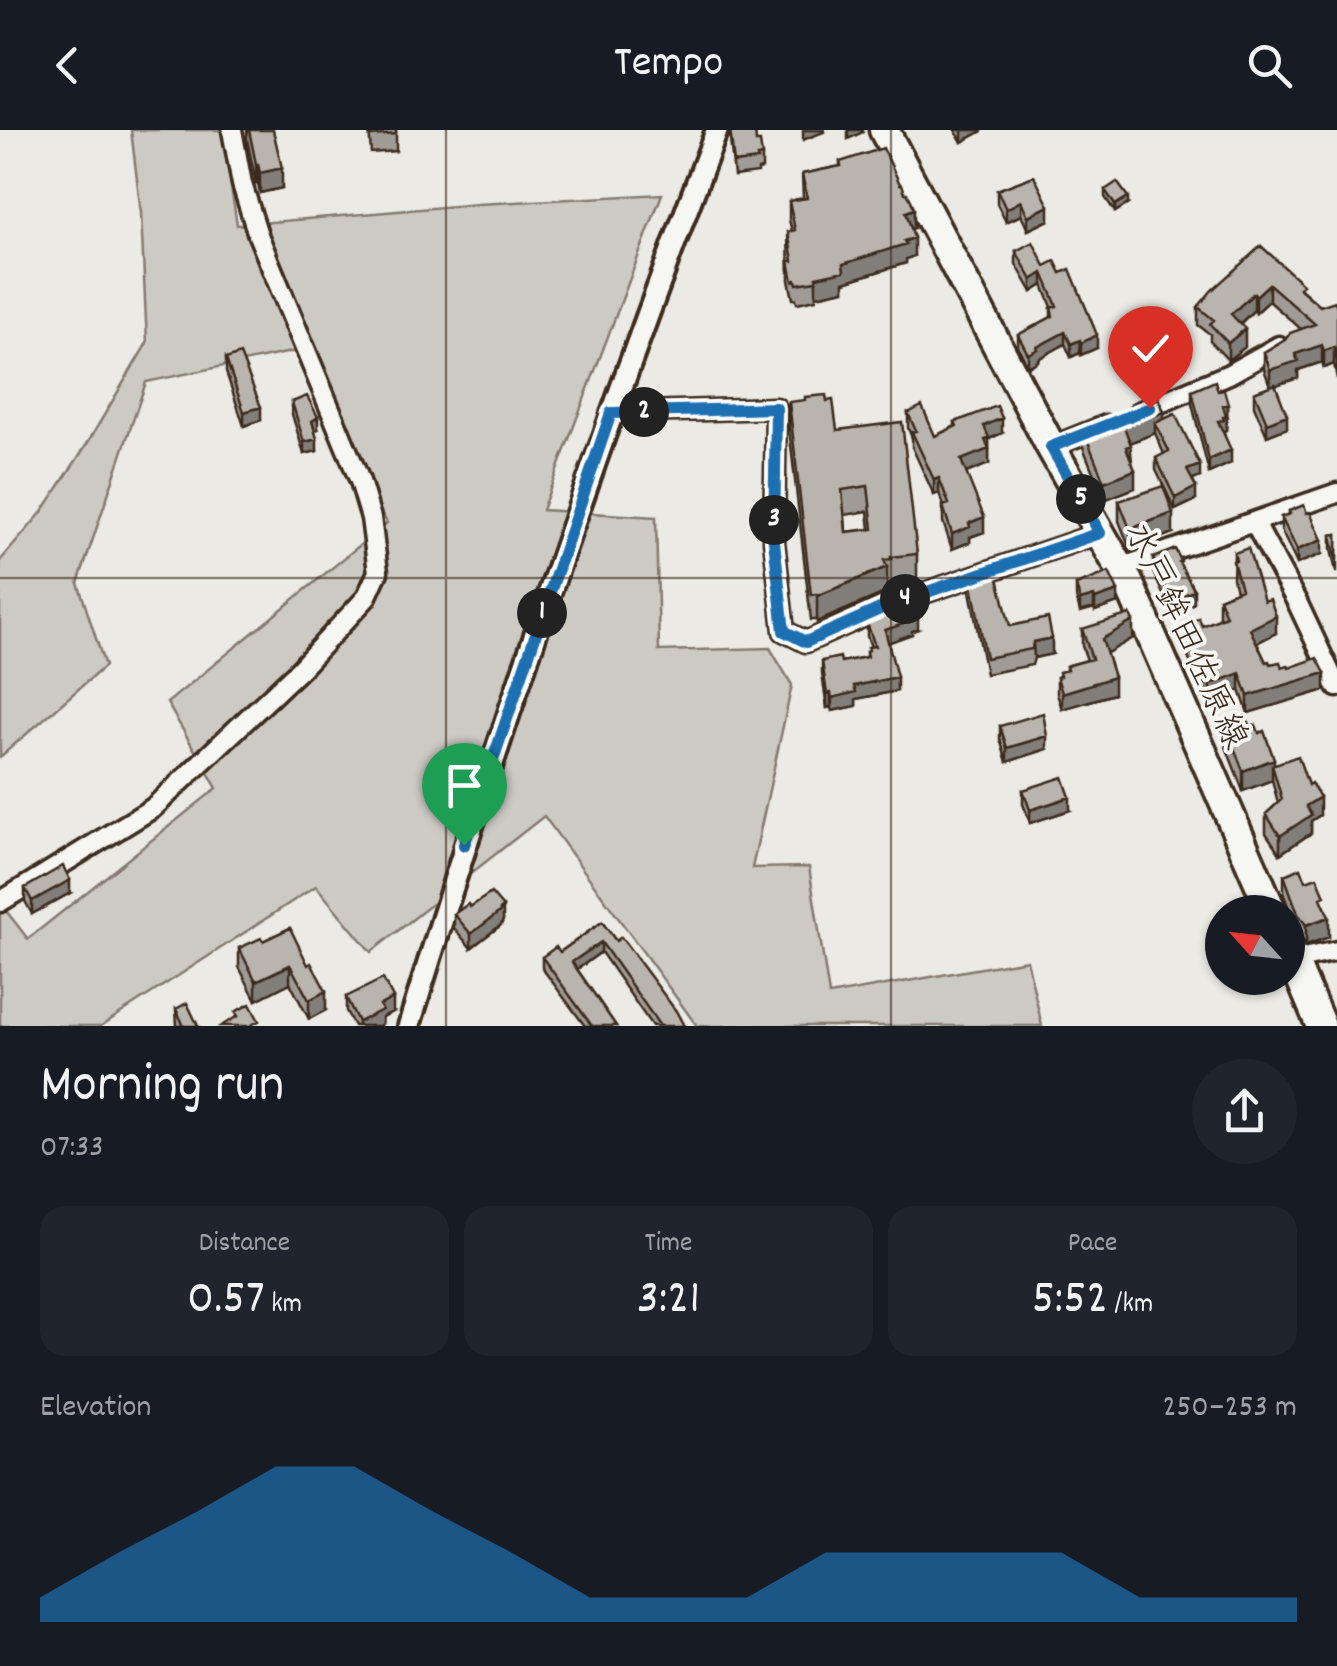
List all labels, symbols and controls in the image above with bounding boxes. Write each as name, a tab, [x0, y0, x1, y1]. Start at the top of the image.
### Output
text: Tempo	[614, 33, 723, 97]
icon: back	[40, 38, 95, 93]
icon: search	[1242, 38, 1297, 93]
pin	[1108, 306, 1193, 409]
icon: check	[1123, 321, 1178, 376]
pin: 2	[619, 387, 669, 437]
text: 2	[638, 392, 650, 432]
pin: 5	[1056, 474, 1106, 524]
text: 5	[1075, 479, 1087, 519]
pin: 3	[749, 495, 799, 545]
text: 3	[768, 500, 780, 540]
street label: 水戸鉾田佐原線	[1109, 516, 1258, 759]
pin: 4	[880, 574, 930, 624]
text: 4	[899, 579, 911, 619]
pin: 1	[517, 588, 567, 638]
text: 1	[539, 593, 545, 633]
pin	[422, 743, 507, 846]
icon: arrive	[437, 758, 492, 813]
north arrow	[1205, 895, 1305, 995]
map controls	[1205, 895, 1305, 995]
text: Morning run	[40, 1049, 284, 1128]
button: share	[1192, 1059, 1297, 1164]
text: 07:33	[40, 1126, 103, 1172]
text: Distance	[199, 1225, 290, 1265]
text: Time	[645, 1225, 692, 1265]
text: Pace	[1068, 1225, 1117, 1265]
text: 0.57	[187, 1265, 265, 1337]
text: 3:21	[637, 1265, 700, 1337]
text: 5:52	[1032, 1265, 1108, 1337]
text: km	[265, 1286, 302, 1326]
text: /km	[1108, 1286, 1153, 1326]
text: Elevation	[40, 1386, 151, 1432]
text: 250–253 m	[1163, 1386, 1297, 1432]

